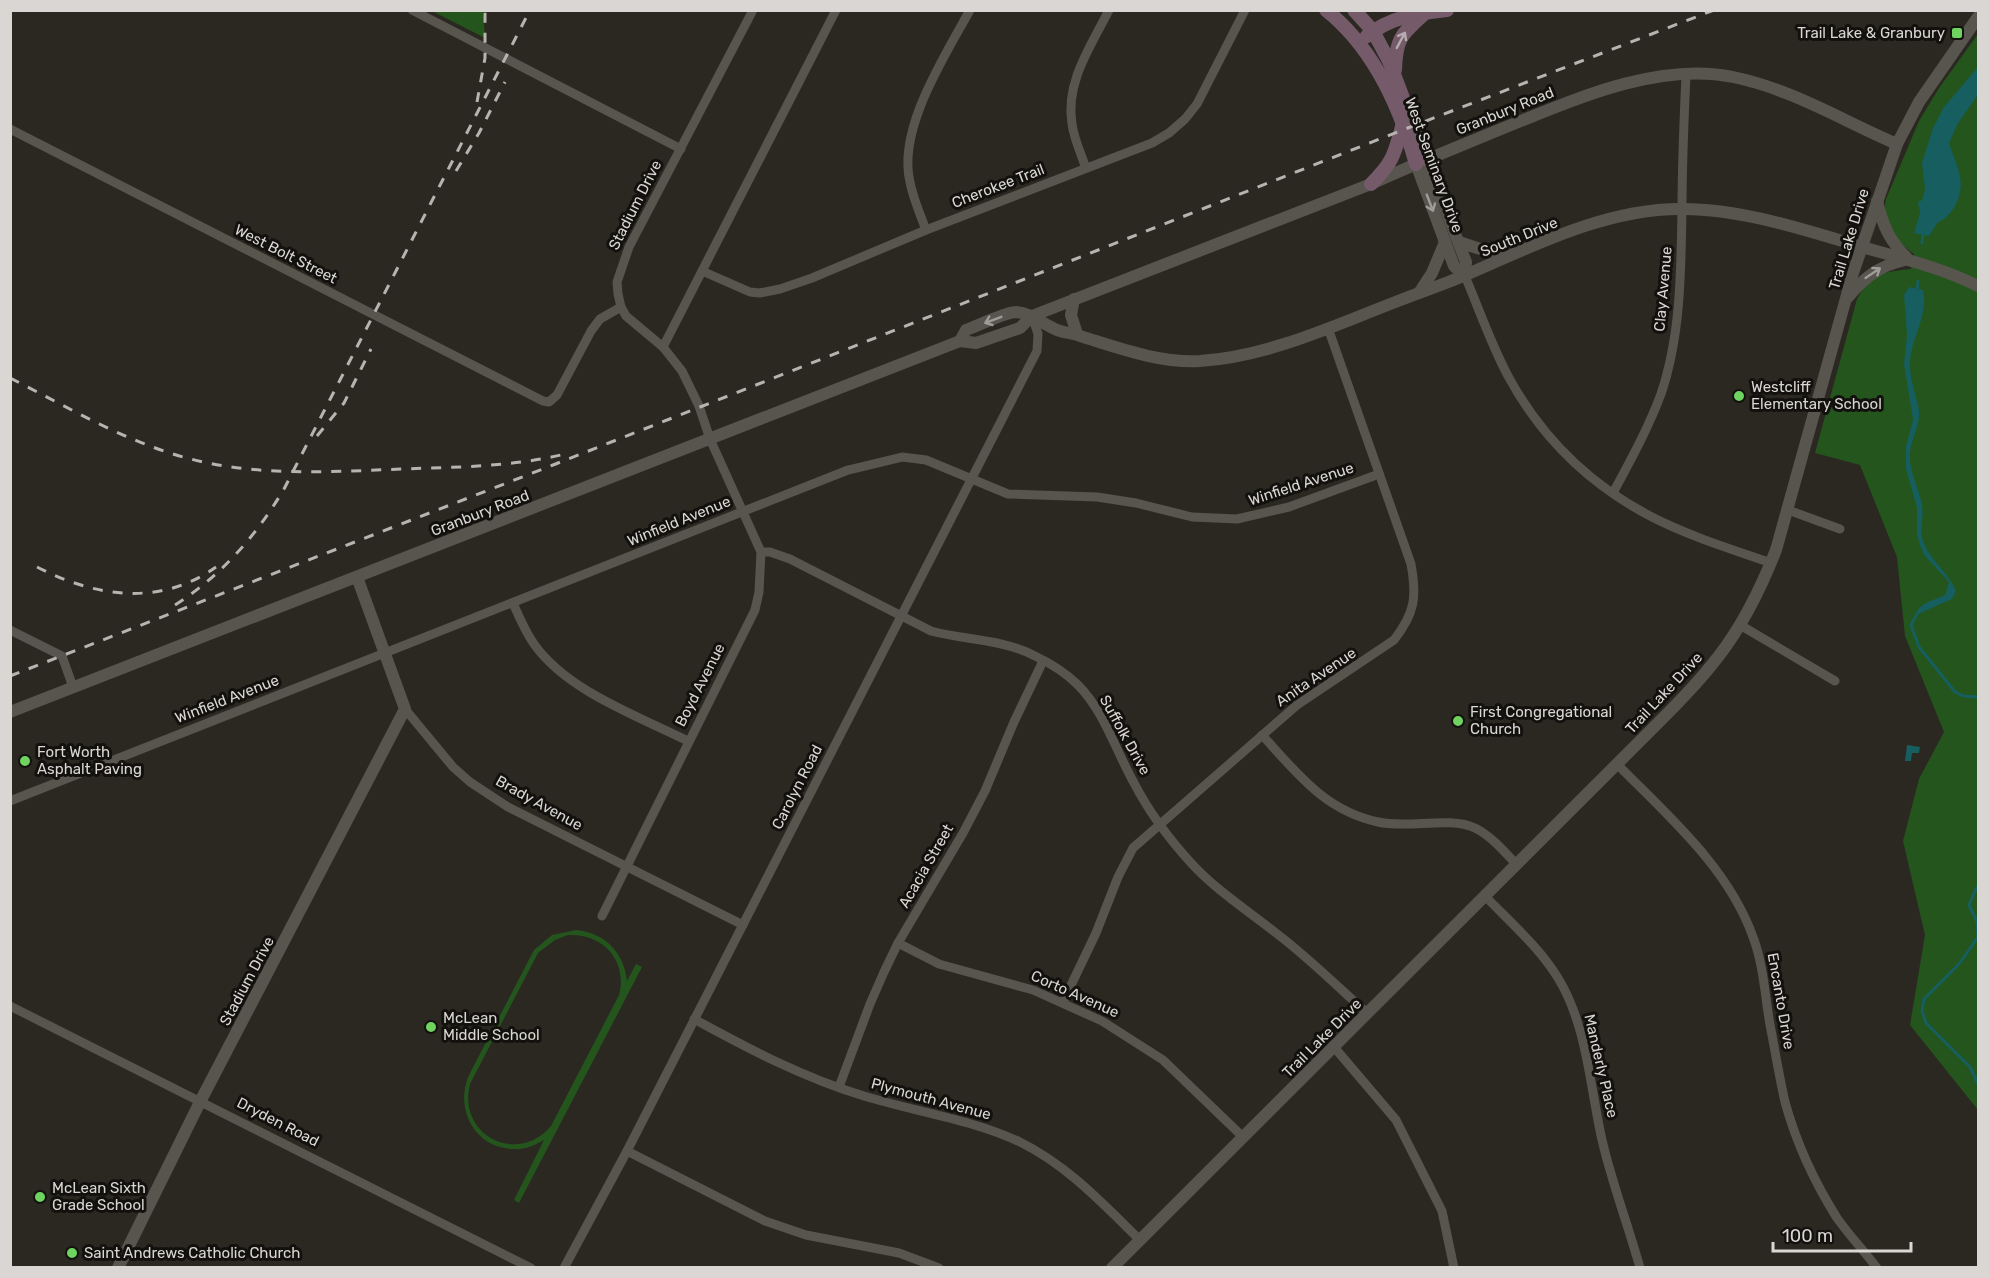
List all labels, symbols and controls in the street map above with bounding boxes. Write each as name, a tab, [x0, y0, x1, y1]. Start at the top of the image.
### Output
place label: Trail Lake & Granbury	[1797, 24, 1945, 42]
marker: Trail Lake & Granbury	[1950, 26, 1964, 40]
one-way arrow	[1395, 31, 1407, 49]
street label: Granbury Road	[1453, 83, 1557, 139]
street label: West Seminary Drive	[1401, 95, 1467, 235]
street label: Stadium Drive	[605, 157, 665, 253]
street label: Cherokee Trail	[949, 160, 1047, 212]
street label: Trail Lake Drive	[1825, 186, 1873, 292]
one-way arrow	[1425, 193, 1436, 212]
street label: South Drive	[1478, 213, 1560, 261]
street label: West Bolt Street	[232, 220, 340, 288]
street label: Clay Avenue	[1650, 246, 1676, 332]
one-way arrow	[1864, 267, 1880, 279]
one-way arrow	[984, 315, 1002, 326]
place label: Westcliff Elementary School	[1751, 378, 1882, 413]
marker: Westcliff Elementary School	[1732, 389, 1746, 403]
street label: Winfield Avenue	[1246, 459, 1356, 509]
street label: Granbury Road	[428, 486, 532, 540]
street label: Winfield Avenue	[625, 492, 733, 550]
street label: Boyd Avenue	[671, 640, 729, 730]
street label: Anita Avenue	[1273, 644, 1359, 710]
street label: Trail Lake Drive	[1622, 649, 1706, 737]
street label: Winfield Avenue	[173, 671, 281, 727]
street label: Suffolk Drive	[1096, 692, 1154, 778]
place label: First Congregational Church	[1470, 703, 1612, 738]
marker: First Congregational Church	[1451, 714, 1465, 728]
street label: Carolyn Road	[768, 742, 826, 832]
place label: Fort Worth Asphalt Paving	[37, 743, 142, 778]
marker: Fort Worth Asphalt Paving	[18, 754, 32, 768]
street label: Brady Avenue	[492, 772, 586, 834]
street label: Acacia Street	[895, 821, 957, 911]
street label: Stadium Drive	[216, 933, 278, 1029]
street label: Encanto Drive	[1764, 951, 1798, 1051]
street label: Corto Avenue	[1028, 967, 1122, 1021]
street label: Trail Lake Drive	[1279, 995, 1365, 1081]
place label: McLean Middle School	[443, 1009, 540, 1044]
street label: Manderly Place	[1580, 1012, 1622, 1120]
marker: McLean Middle School	[424, 1020, 438, 1034]
street label: Plymouth Avenue	[869, 1074, 993, 1124]
street label: Dryden Road	[234, 1094, 322, 1150]
place label: McLean Sixth Grade School	[52, 1179, 146, 1214]
marker: McLean Sixth Grade School	[33, 1190, 47, 1204]
scale bar	[1773, 1215, 1911, 1253]
text: 100 m	[1782, 1225, 1833, 1247]
place label: Saint Andrews Catholic Church	[84, 1244, 301, 1262]
marker: Saint Andrews Catholic Church	[65, 1246, 79, 1260]

